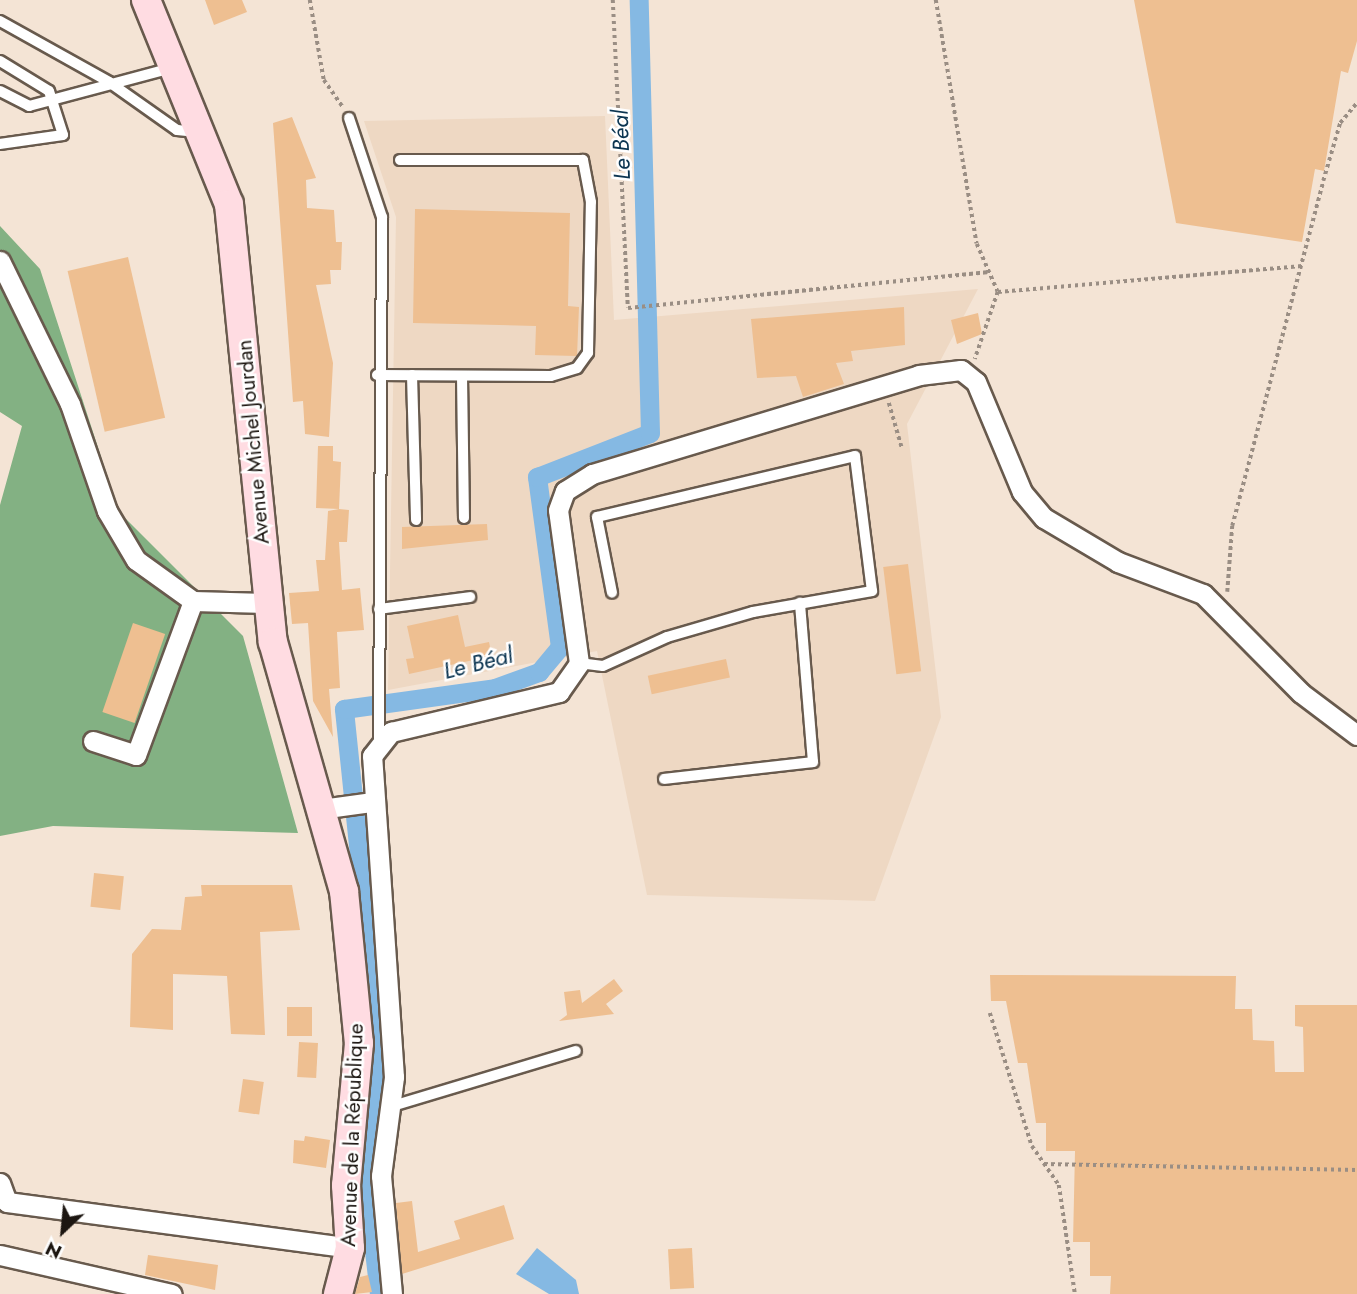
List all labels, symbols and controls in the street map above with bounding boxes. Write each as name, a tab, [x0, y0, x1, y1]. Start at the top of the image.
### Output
water label: Le Béal	[606, 109, 636, 181]
street label: Avenue Michel Jourdan	[232, 339, 274, 545]
water label: Le Béal	[441, 641, 515, 685]
street label: Avenue de la République	[336, 1023, 368, 1247]
north arrow	[28, 1196, 98, 1266]
text: N	[41, 1235, 66, 1266]

